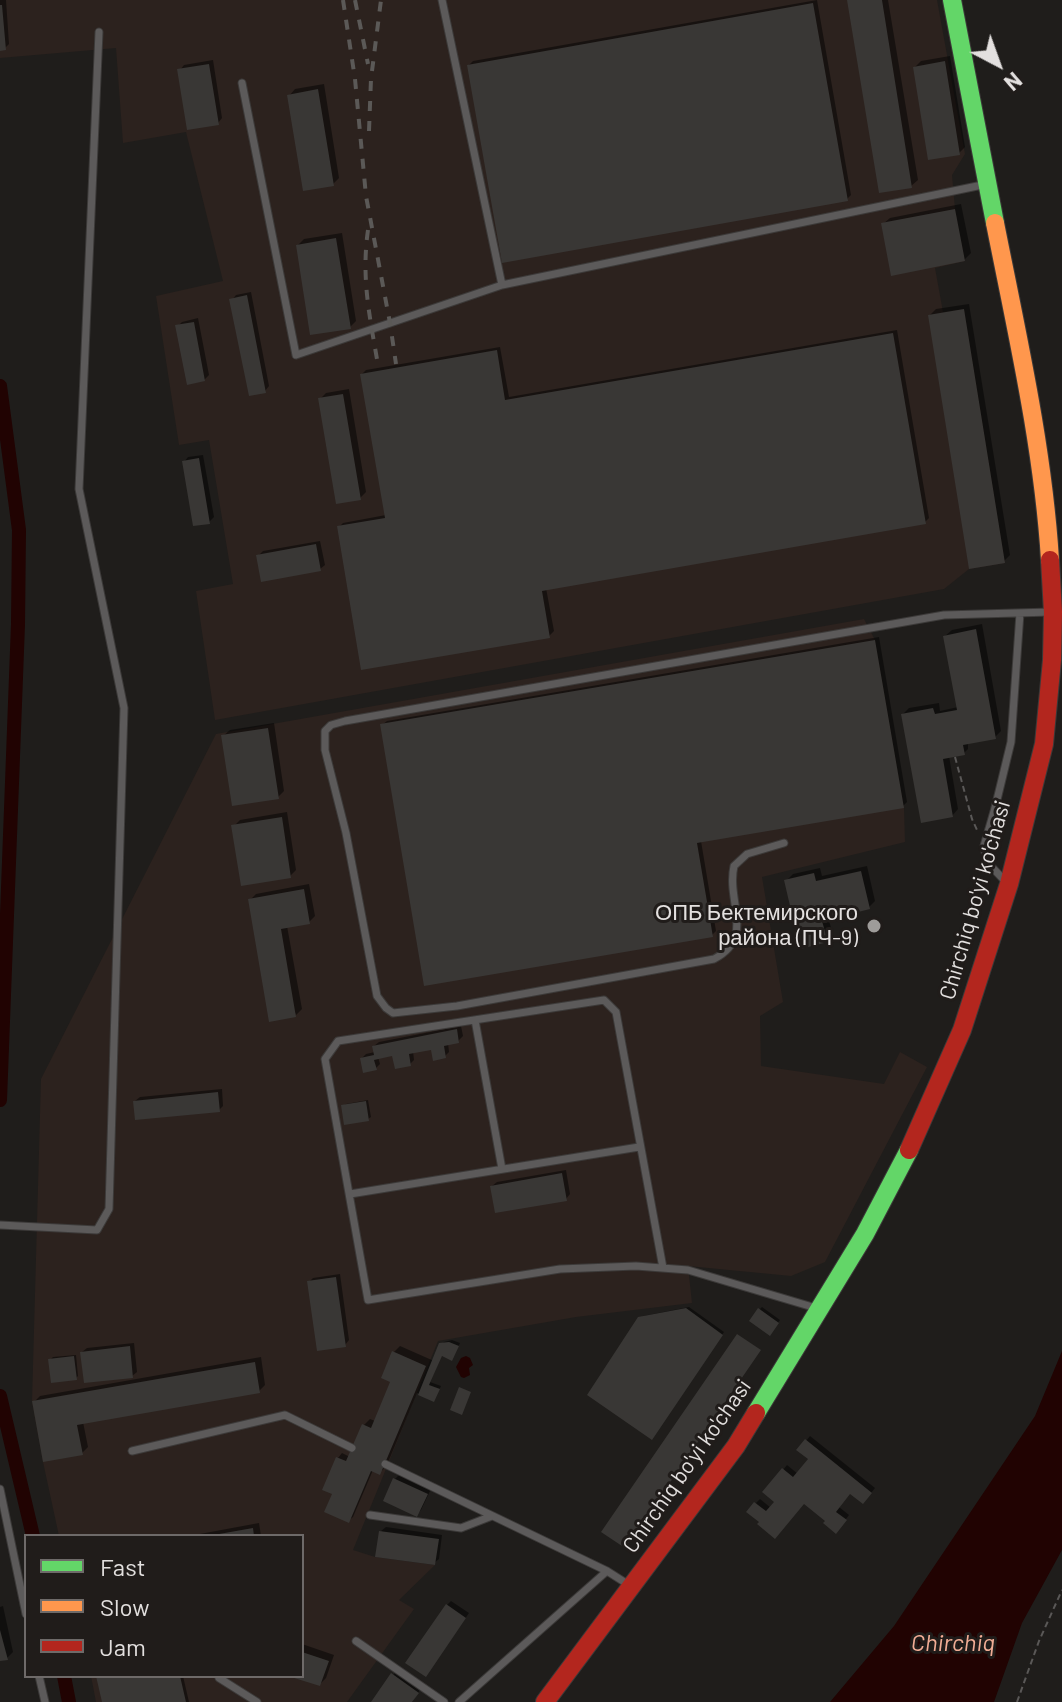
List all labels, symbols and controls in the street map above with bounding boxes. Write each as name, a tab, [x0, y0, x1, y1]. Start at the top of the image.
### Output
north arrow	[958, 24, 1038, 104]
text: N	[1000, 67, 1028, 97]
street label: Chirchiq bo'yi ko'chasi	[934, 798, 1016, 1002]
place label: ОПБ Бектемирского района (ПЧ-9)	[655, 900, 858, 952]
marker: ОПБ Бектемирского района (ПЧ-9)	[865, 917, 883, 935]
street label: Chirchiq bo'yi ko'chasi	[617, 1374, 757, 1558]
legend	[24, 1534, 304, 1678]
text: Fast	[100, 1552, 145, 1581]
text: Slow	[100, 1592, 149, 1621]
water label: Chirchiq	[911, 1629, 995, 1657]
text: Jam	[100, 1632, 146, 1661]

